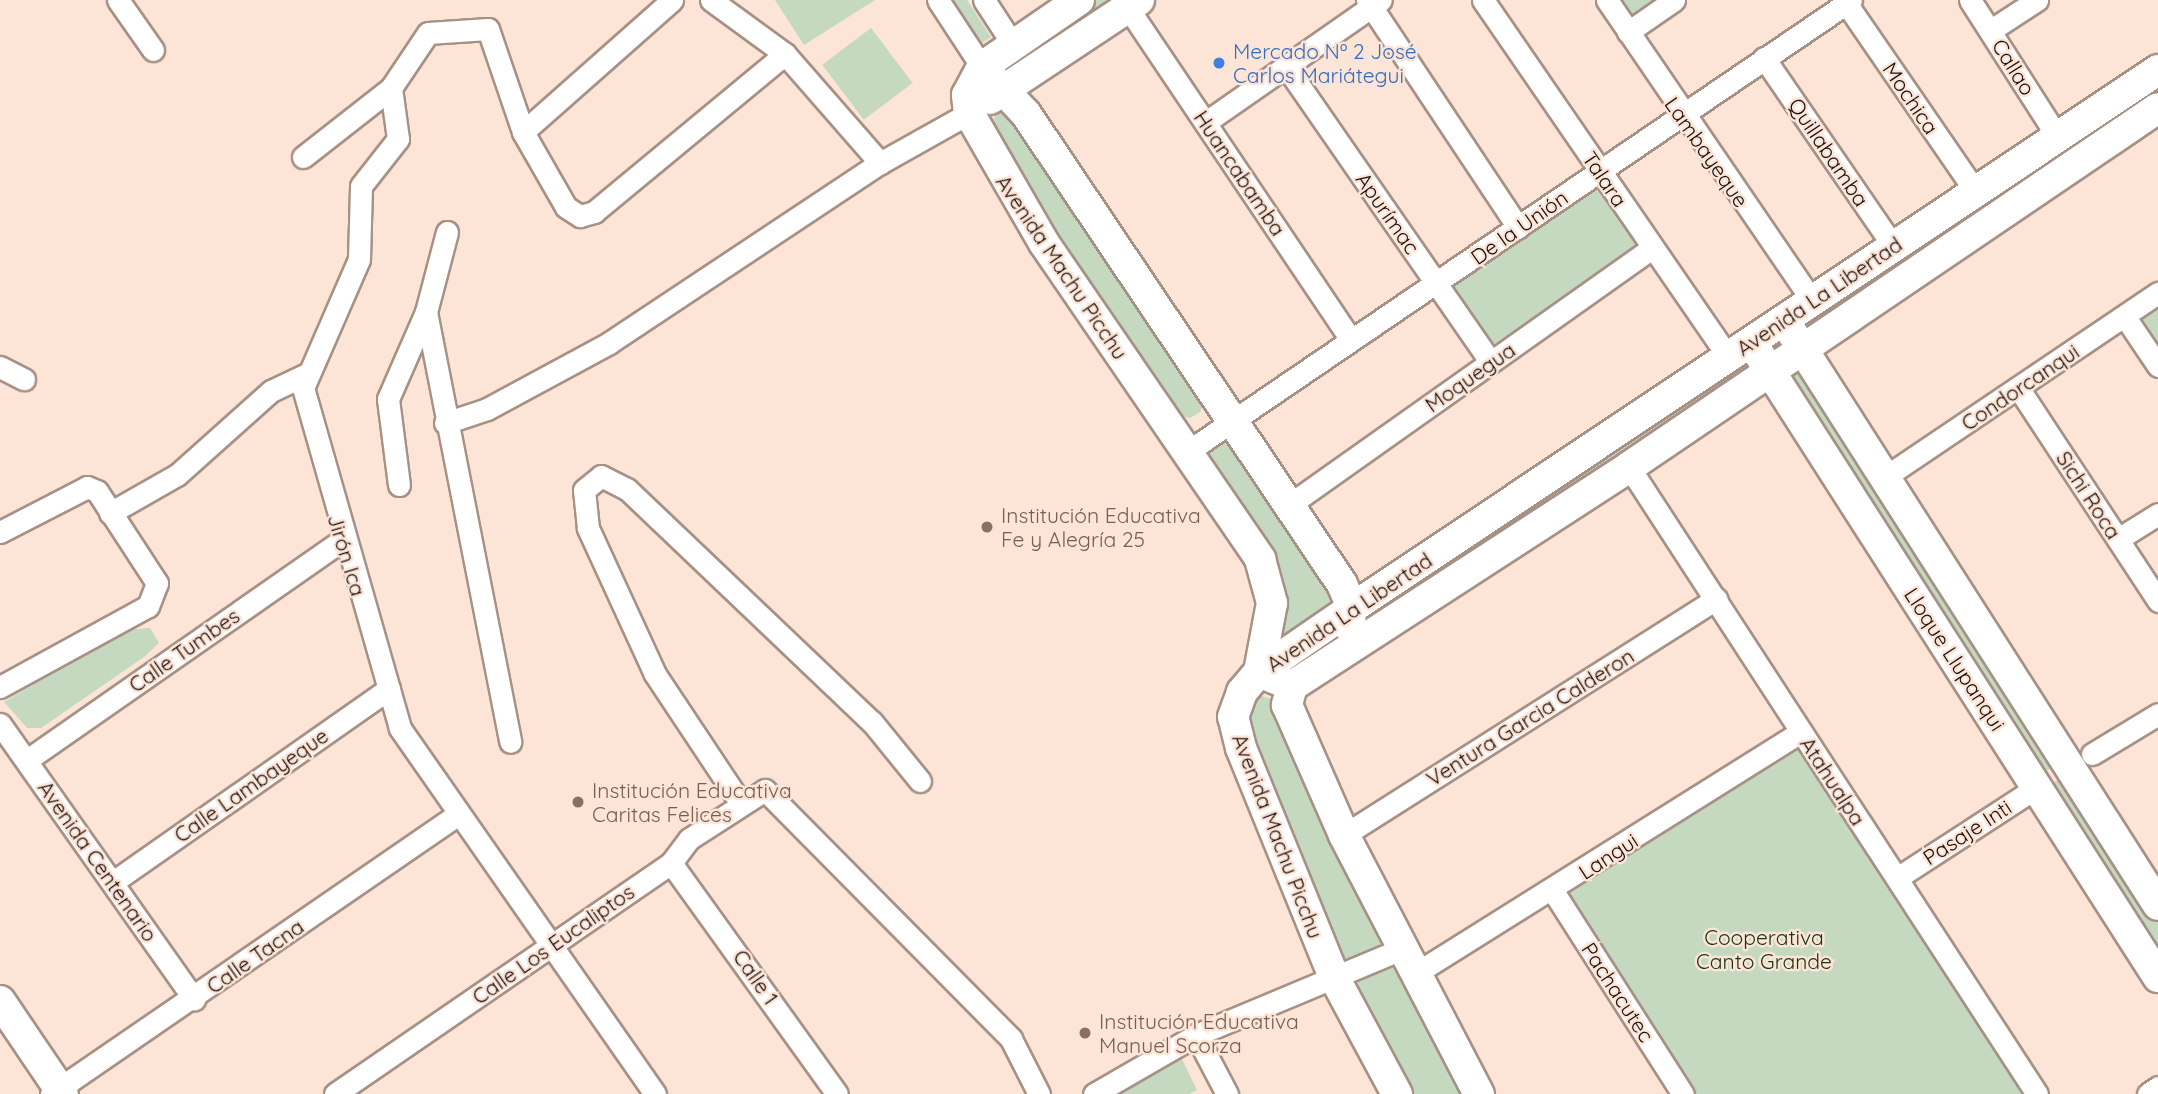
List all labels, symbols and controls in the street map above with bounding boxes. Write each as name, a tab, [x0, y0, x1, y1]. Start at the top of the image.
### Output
street label: Callao	[1987, 34, 2041, 100]
place label: Mercado Nº 2 José Carlos Mariátegui	[1233, 38, 1417, 88]
marker: Mercado Nº 2 José Carlos Mariátegui	[1211, 55, 1227, 71]
street label: Mochica	[1878, 57, 1944, 139]
street label: Lambayeque	[1660, 92, 1754, 212]
street label: Quillabamba	[1784, 93, 1874, 211]
street label: Huancabamba	[1189, 106, 1291, 240]
street label: Talara	[1577, 146, 1633, 212]
street label: Apurímac	[1351, 167, 1425, 259]
street label: Avenida Machu Picchu	[991, 170, 1133, 364]
street label: De la Unión	[1466, 184, 1572, 270]
street label: Avenida La Libertad	[1731, 231, 1907, 361]
street label: Moquegua	[1420, 337, 1520, 417]
street label: Condorcanqui	[1956, 338, 2084, 436]
street label: Sichi Roca	[2051, 446, 2127, 544]
place label: Institución Educativa Fe y Alegría 25	[1001, 502, 1201, 552]
street label: Jirón Ica	[323, 511, 371, 599]
marker: Institución Educativa Fe y Alegría 25	[979, 519, 995, 535]
street label: Avenida La Libertad	[1261, 547, 1437, 677]
street label: Lloque Llupanqui	[1899, 583, 2011, 735]
street label: Calle Tumbes	[124, 603, 244, 697]
street label: Ventura Garcia Calderon	[1422, 643, 1638, 791]
street label: Calle Lambayeque	[169, 722, 333, 848]
street label: Avenida Machu Picchu	[1227, 730, 1329, 942]
street label: Atahualpa	[1795, 732, 1871, 830]
street label: Avenida Centenario	[33, 776, 163, 946]
place label: Institución Educativa Caritas Felices	[592, 777, 792, 827]
marker: Institución Educativa Caritas Felices	[570, 794, 586, 810]
street label: Pasaje Inti	[1918, 794, 2016, 870]
street label: Langui	[1574, 828, 1642, 884]
street label: Calle Los Eucaliptos	[467, 879, 639, 1009]
street label: Calle Tacna	[202, 913, 308, 999]
park label: Cooperativa Canto Grande	[1696, 924, 1832, 974]
street label: Pachacutec	[1577, 938, 1659, 1046]
street label: Calle 1	[728, 945, 784, 1009]
place label: Institución Educativa Manuel Scorza	[1099, 1008, 1299, 1058]
marker: Institución Educativa Manuel Scorza	[1077, 1025, 1093, 1041]

